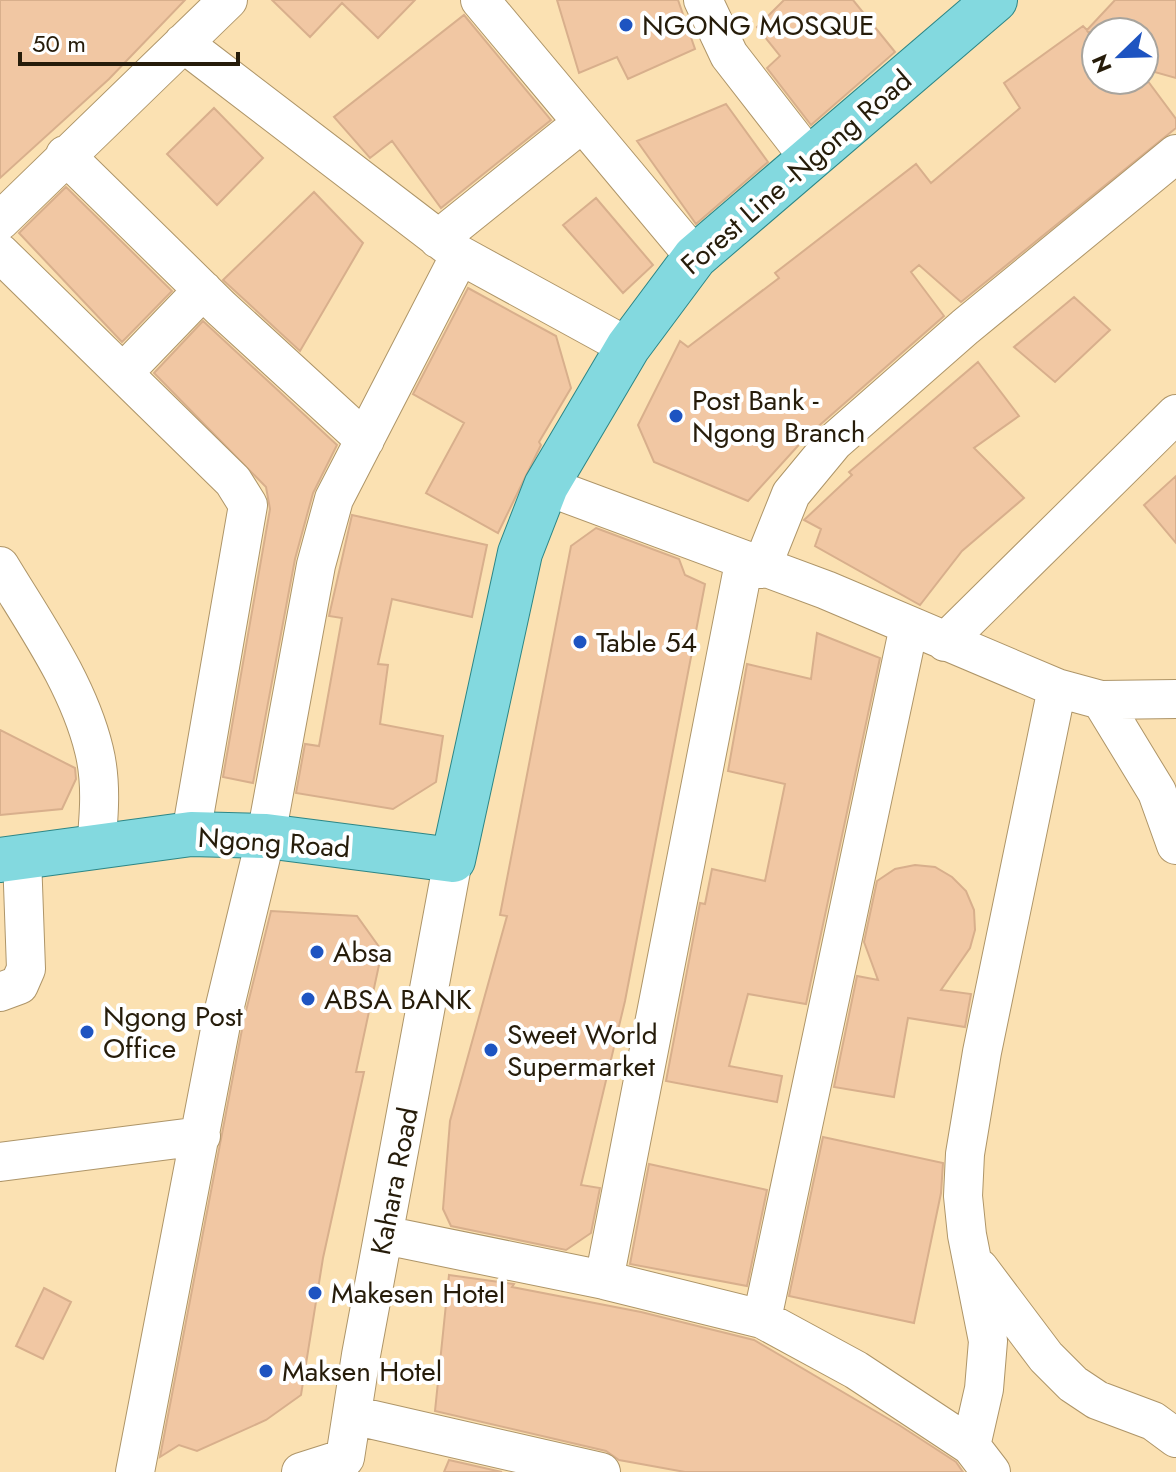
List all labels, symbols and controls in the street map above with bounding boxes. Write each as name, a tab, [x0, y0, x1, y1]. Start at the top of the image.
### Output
place label: NGONG MOSQUE	[642, 5, 875, 46]
scale bar	[20, 16, 238, 66]
marker: NGONG MOSQUE	[617, 16, 635, 34]
north arrow	[1080, 16, 1160, 96]
text: 50 m	[32, 26, 86, 61]
text: N	[1083, 50, 1120, 78]
street label: Forest Line -Ngong Road	[672, 60, 921, 284]
place label: Post Bank - Ngong Branch	[692, 380, 866, 453]
marker: Post Bank - Ngong Branch	[667, 407, 685, 425]
place label: Table 54	[596, 622, 697, 663]
marker: Table 54	[571, 633, 589, 651]
street label: Ngong Road	[197, 817, 351, 868]
place label: Absa	[333, 932, 392, 973]
marker: Absa	[308, 943, 326, 961]
place label: ABSA BANK	[324, 979, 472, 1020]
marker: ABSA BANK	[299, 990, 317, 1008]
place label: Ngong Post Office	[103, 996, 243, 1069]
place label: Sweet World Supermarket	[507, 1014, 658, 1087]
marker: Ngong Post Office	[78, 1023, 96, 1041]
marker: Sweet World Supermarket	[482, 1041, 500, 1059]
street label: Kahara Road	[360, 1104, 429, 1258]
place label: Makesen Hotel	[331, 1273, 505, 1314]
marker: Makesen Hotel	[306, 1284, 324, 1302]
place label: Maksen Hotel	[282, 1351, 442, 1392]
marker: Maksen Hotel	[257, 1362, 275, 1380]

